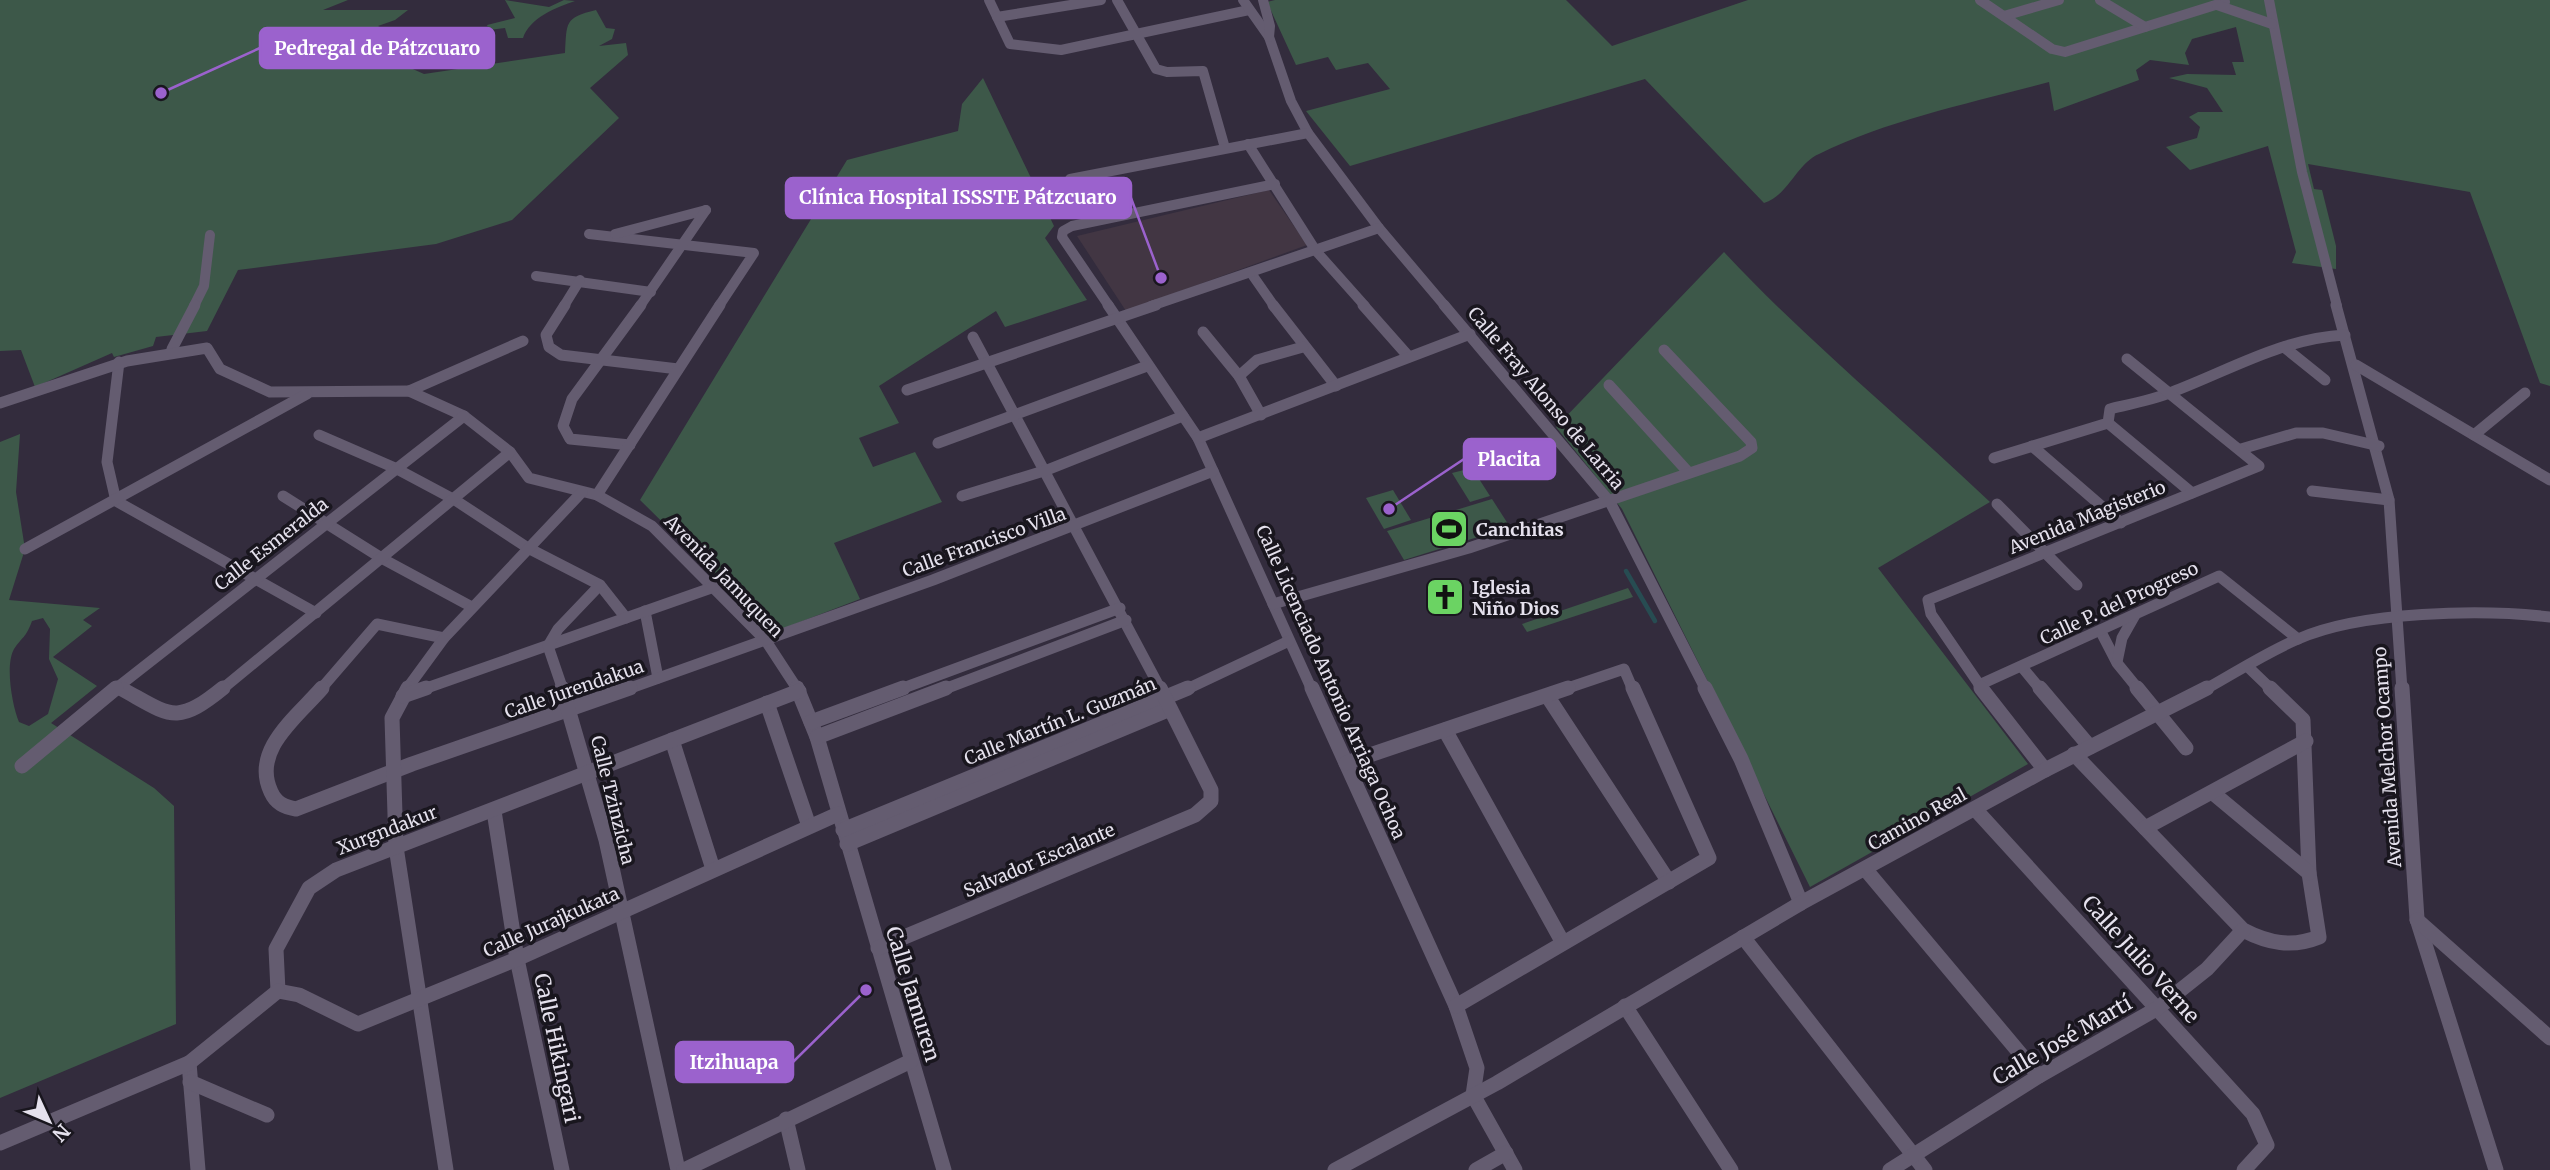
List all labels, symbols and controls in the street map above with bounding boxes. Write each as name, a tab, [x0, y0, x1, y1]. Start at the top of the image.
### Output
callout: Pedregal de Pátzcuaro	[260, 28, 494, 68]
text: Pedregal de Pátzcuaro	[274, 36, 480, 60]
callout: Clínica Hospital ISSSTE Pátzcuaro	[786, 178, 1131, 218]
text: Clínica Hospital ISSSTE Pátzcuaro	[799, 185, 1117, 209]
street label: Calle Fray Alonso de Larria	[1463, 302, 1629, 494]
callout: Placita	[1464, 439, 1555, 479]
text: Placita	[1477, 447, 1541, 471]
street label: Avenida Magisterio	[2004, 475, 2169, 559]
street label: Calle Esmeralda	[210, 492, 333, 596]
street label: Calle Francisco Villa	[899, 502, 1069, 582]
sports icon: Canchitas	[1428, 508, 1470, 550]
street label: Avenida Jamuquen	[659, 509, 788, 642]
place label: Canchitas	[1476, 518, 1564, 541]
street label: Calle Licenciado Antonio Arriaga Ochoa	[1251, 521, 1411, 843]
street label: Calle P. del Progreso	[2036, 556, 2202, 650]
church icon: Iglesia Niño Dios	[1424, 576, 1466, 618]
place label: Iglesia Niño Dios	[1472, 576, 1559, 620]
street label: Avenida Melchor Ocampo	[2368, 646, 2406, 869]
street label: Calle Jurendakua	[501, 654, 647, 724]
street label: Calle Martín L. Guzmán	[961, 672, 1159, 770]
street label: Calle Tzinzicha	[586, 733, 640, 867]
street label: Camino Real	[1864, 782, 1971, 855]
street label: Xurgndakur	[334, 800, 440, 860]
street label: Salvador Escalante	[960, 818, 1118, 902]
street label: Calle Jurajkukata	[479, 882, 623, 962]
street label: Calle Julio Verne	[2076, 889, 2206, 1029]
street label: Calle Jamuren	[880, 923, 946, 1065]
street label: Calle Hikingari	[528, 971, 586, 1125]
street label: Calle José Martí	[1987, 989, 2138, 1091]
callout: Itzihuapa	[676, 1042, 793, 1082]
text: Itzihuapa	[689, 1050, 779, 1074]
north arrow	[14, 1086, 84, 1156]
text: N	[47, 1119, 75, 1147]

